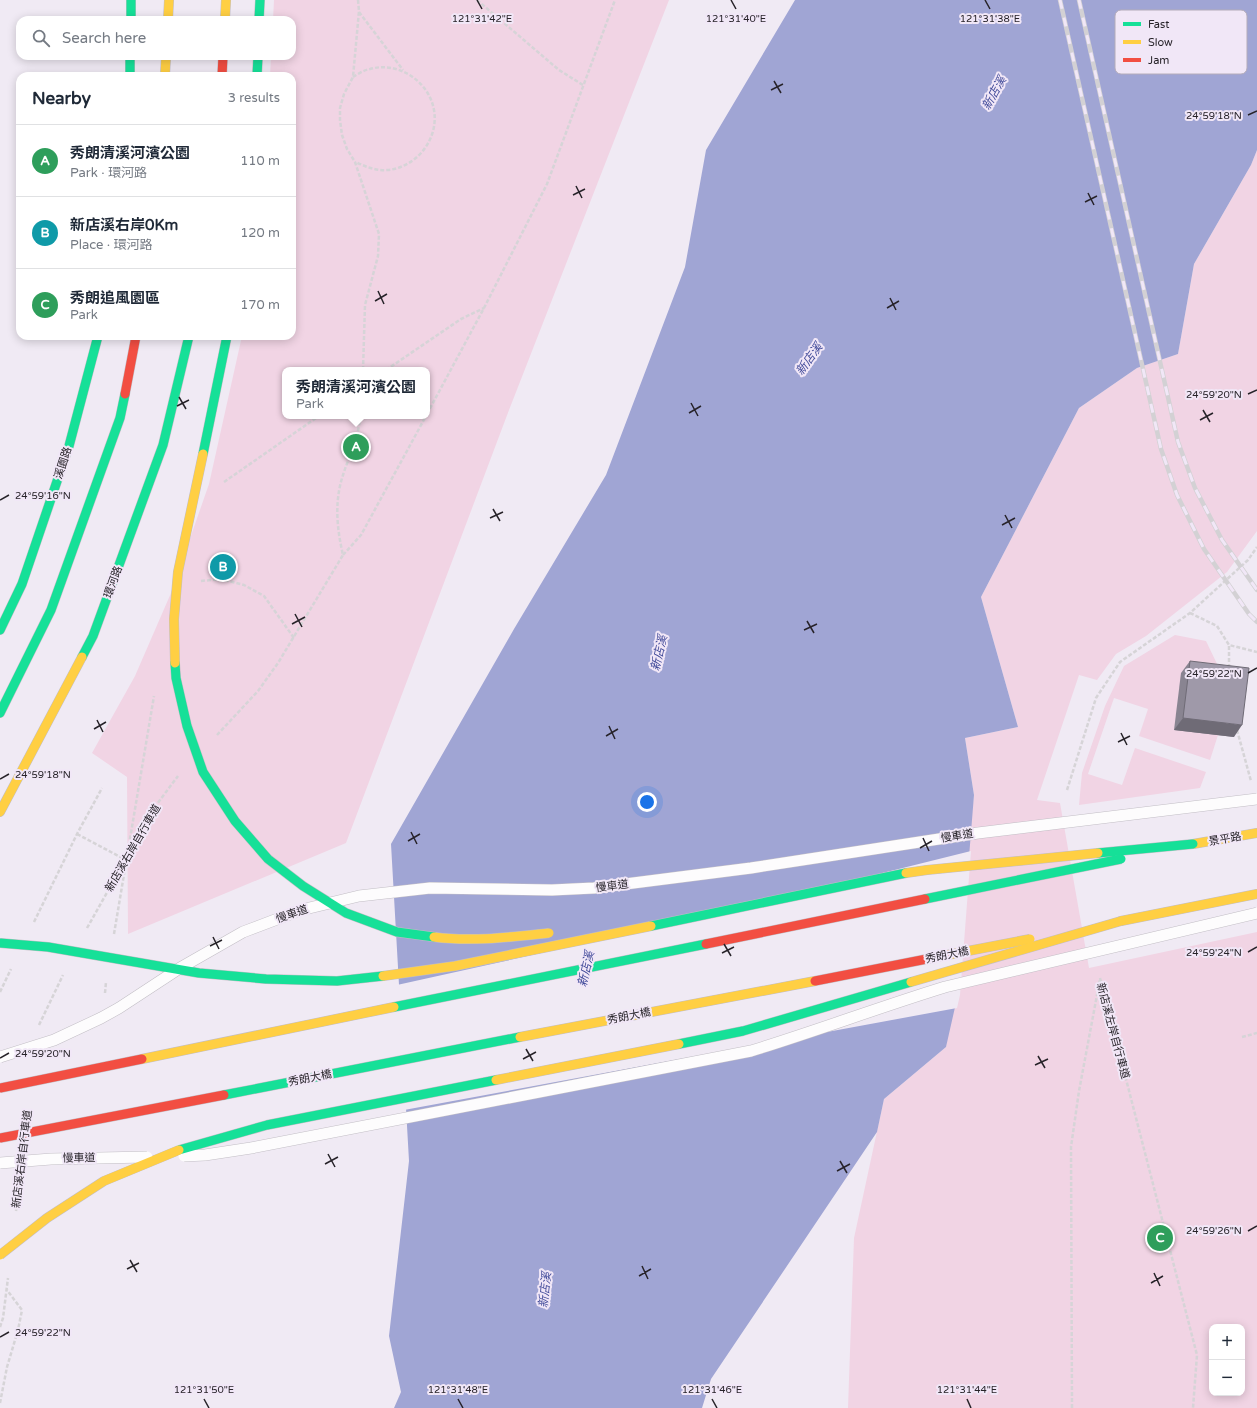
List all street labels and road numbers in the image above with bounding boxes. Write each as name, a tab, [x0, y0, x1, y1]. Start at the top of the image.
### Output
street label: 溪園路	[52, 445, 74, 481]
street label: 環河路	[101, 564, 125, 600]
street label: 新店溪右岸自行車道	[103, 802, 163, 894]
street label: 慢車道	[940, 827, 974, 845]
street label: 景平路	[1208, 830, 1242, 848]
street label: 慢車道	[595, 878, 629, 894]
street label: 慢車道	[274, 902, 310, 926]
street label: 秀朗大橋	[924, 944, 970, 966]
street label: 新店溪左岸自行車道	[1094, 982, 1132, 1080]
street label: 秀朗大橋	[606, 1005, 652, 1027]
street label: 秀朗大橋	[287, 1067, 333, 1089]
street label: 新店溪右岸自行車道	[10, 1109, 34, 1209]
street label: 慢車道	[62, 1151, 96, 1165]

